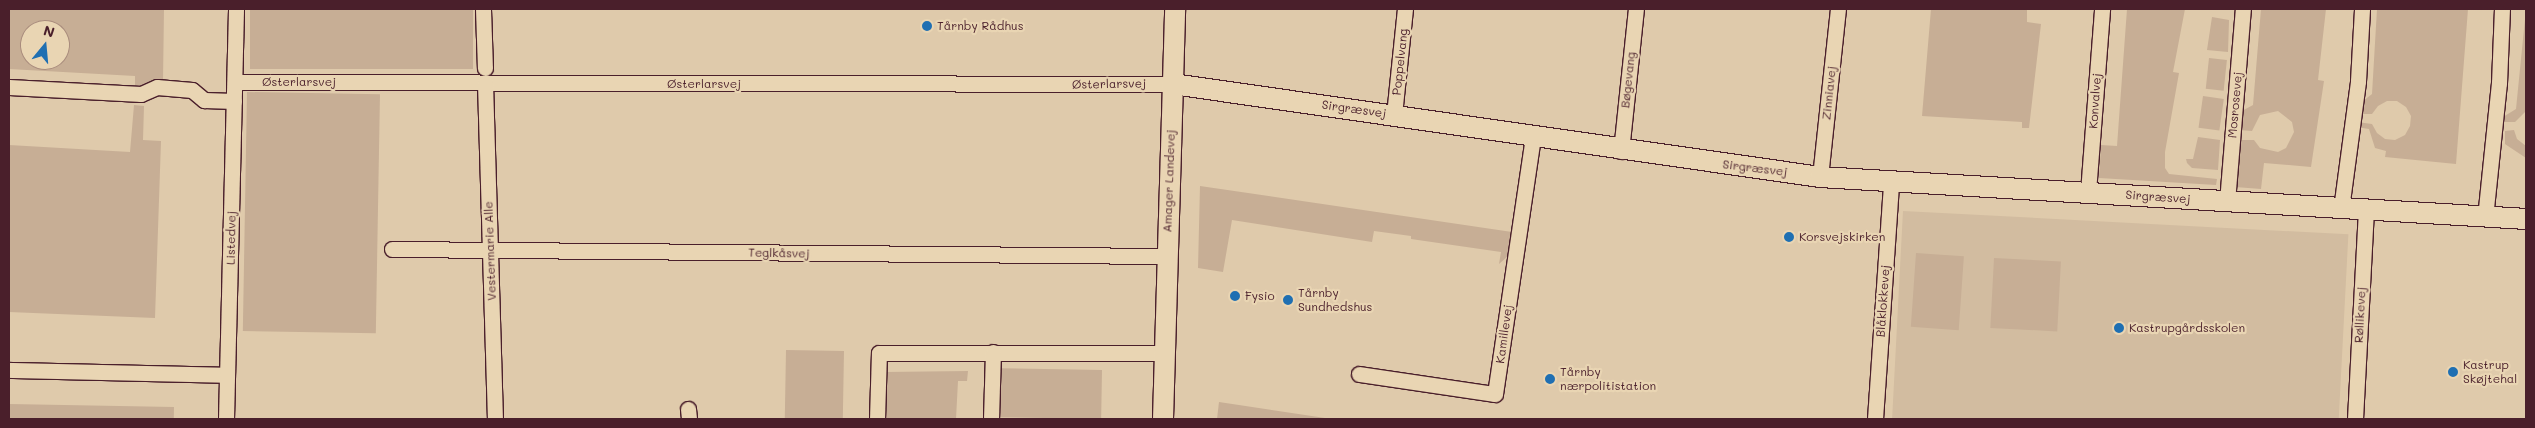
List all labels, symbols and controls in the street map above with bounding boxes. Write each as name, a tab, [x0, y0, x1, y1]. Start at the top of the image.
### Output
place label: Tårnby Rådhus	[937, 19, 1024, 33]
north arrow	[20, 20, 70, 70]
text: N	[41, 20, 57, 42]
marker: Tårnby Rådhus	[921, 20, 933, 32]
street label: Poppelvang	[1389, 28, 1411, 96]
street label: Bøgevang	[1618, 51, 1638, 109]
street label: Zinniavej	[1819, 65, 1839, 121]
street label: Mosrosevej	[2225, 71, 2245, 139]
street label: Konvalvej	[2086, 73, 2104, 129]
street label: Østerlarsvej	[262, 75, 336, 89]
street label: Østerlarsvej	[1072, 76, 1146, 92]
street label: Østerlarsvej	[667, 77, 741, 91]
street label: Sirgræsvej	[1321, 97, 1387, 121]
street label: Amager Landevej	[1160, 129, 1178, 233]
street label: Sirgræsvej	[1722, 157, 1788, 179]
street label: Sirgræsvej	[2125, 188, 2191, 206]
street label: Vestermarie Alle	[481, 201, 499, 301]
street label: Listedvej	[223, 211, 239, 265]
place label: Korsvejskirken	[1799, 230, 1885, 244]
marker: Korsvejskirken	[1783, 231, 1795, 243]
street label: Teglkåsvej	[748, 245, 810, 261]
street label: Blåklokkevej	[1873, 264, 1893, 338]
place label: Tårnby Sundhedshus	[1298, 286, 1372, 314]
street label: Røllikevej	[2351, 287, 2369, 343]
place label: Fysio	[1245, 289, 1275, 303]
marker: Fysio	[1229, 290, 1241, 302]
marker: Tårnby Sundhedshus	[1282, 294, 1294, 306]
street label: Kamillevej	[1493, 304, 1515, 364]
place label: Kastrupgårdsskolen	[2129, 321, 2245, 335]
marker: Kastrupgårdsskolen	[2113, 322, 2125, 334]
place label: Kastrup Skøjtehal	[2463, 358, 2517, 386]
place label: Tårnby nærpolitistation	[1560, 365, 1656, 393]
marker: Kastrup Skøjtehal	[2447, 366, 2459, 378]
marker: Tårnby nærpolitistation	[1544, 373, 1556, 385]

